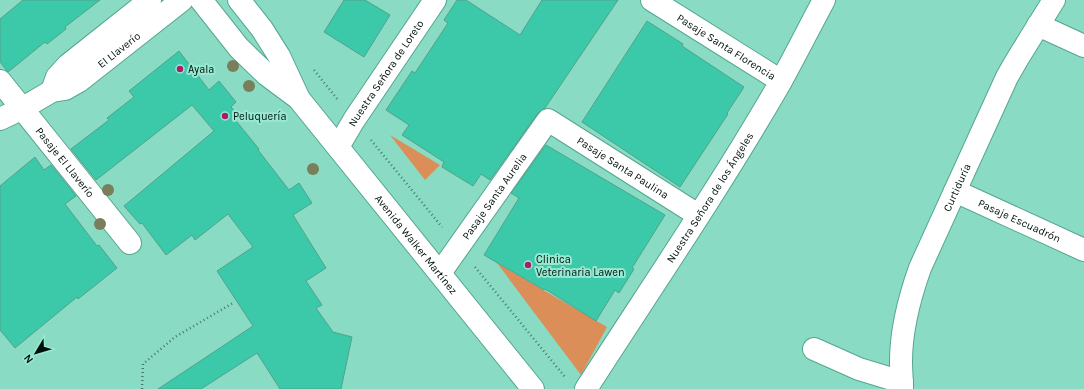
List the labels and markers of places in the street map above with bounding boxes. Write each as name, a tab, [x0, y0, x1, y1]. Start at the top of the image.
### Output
place label: Ayala	[188, 63, 214, 76]
marker: Ayala	[175, 64, 185, 74]
place label: Peluquería	[233, 110, 287, 123]
marker: Peluquería	[220, 111, 230, 121]
place label: Clinica Veterinaria Lawen	[536, 253, 625, 279]
marker: Clinica Veterinaria Lawen	[523, 260, 533, 270]

